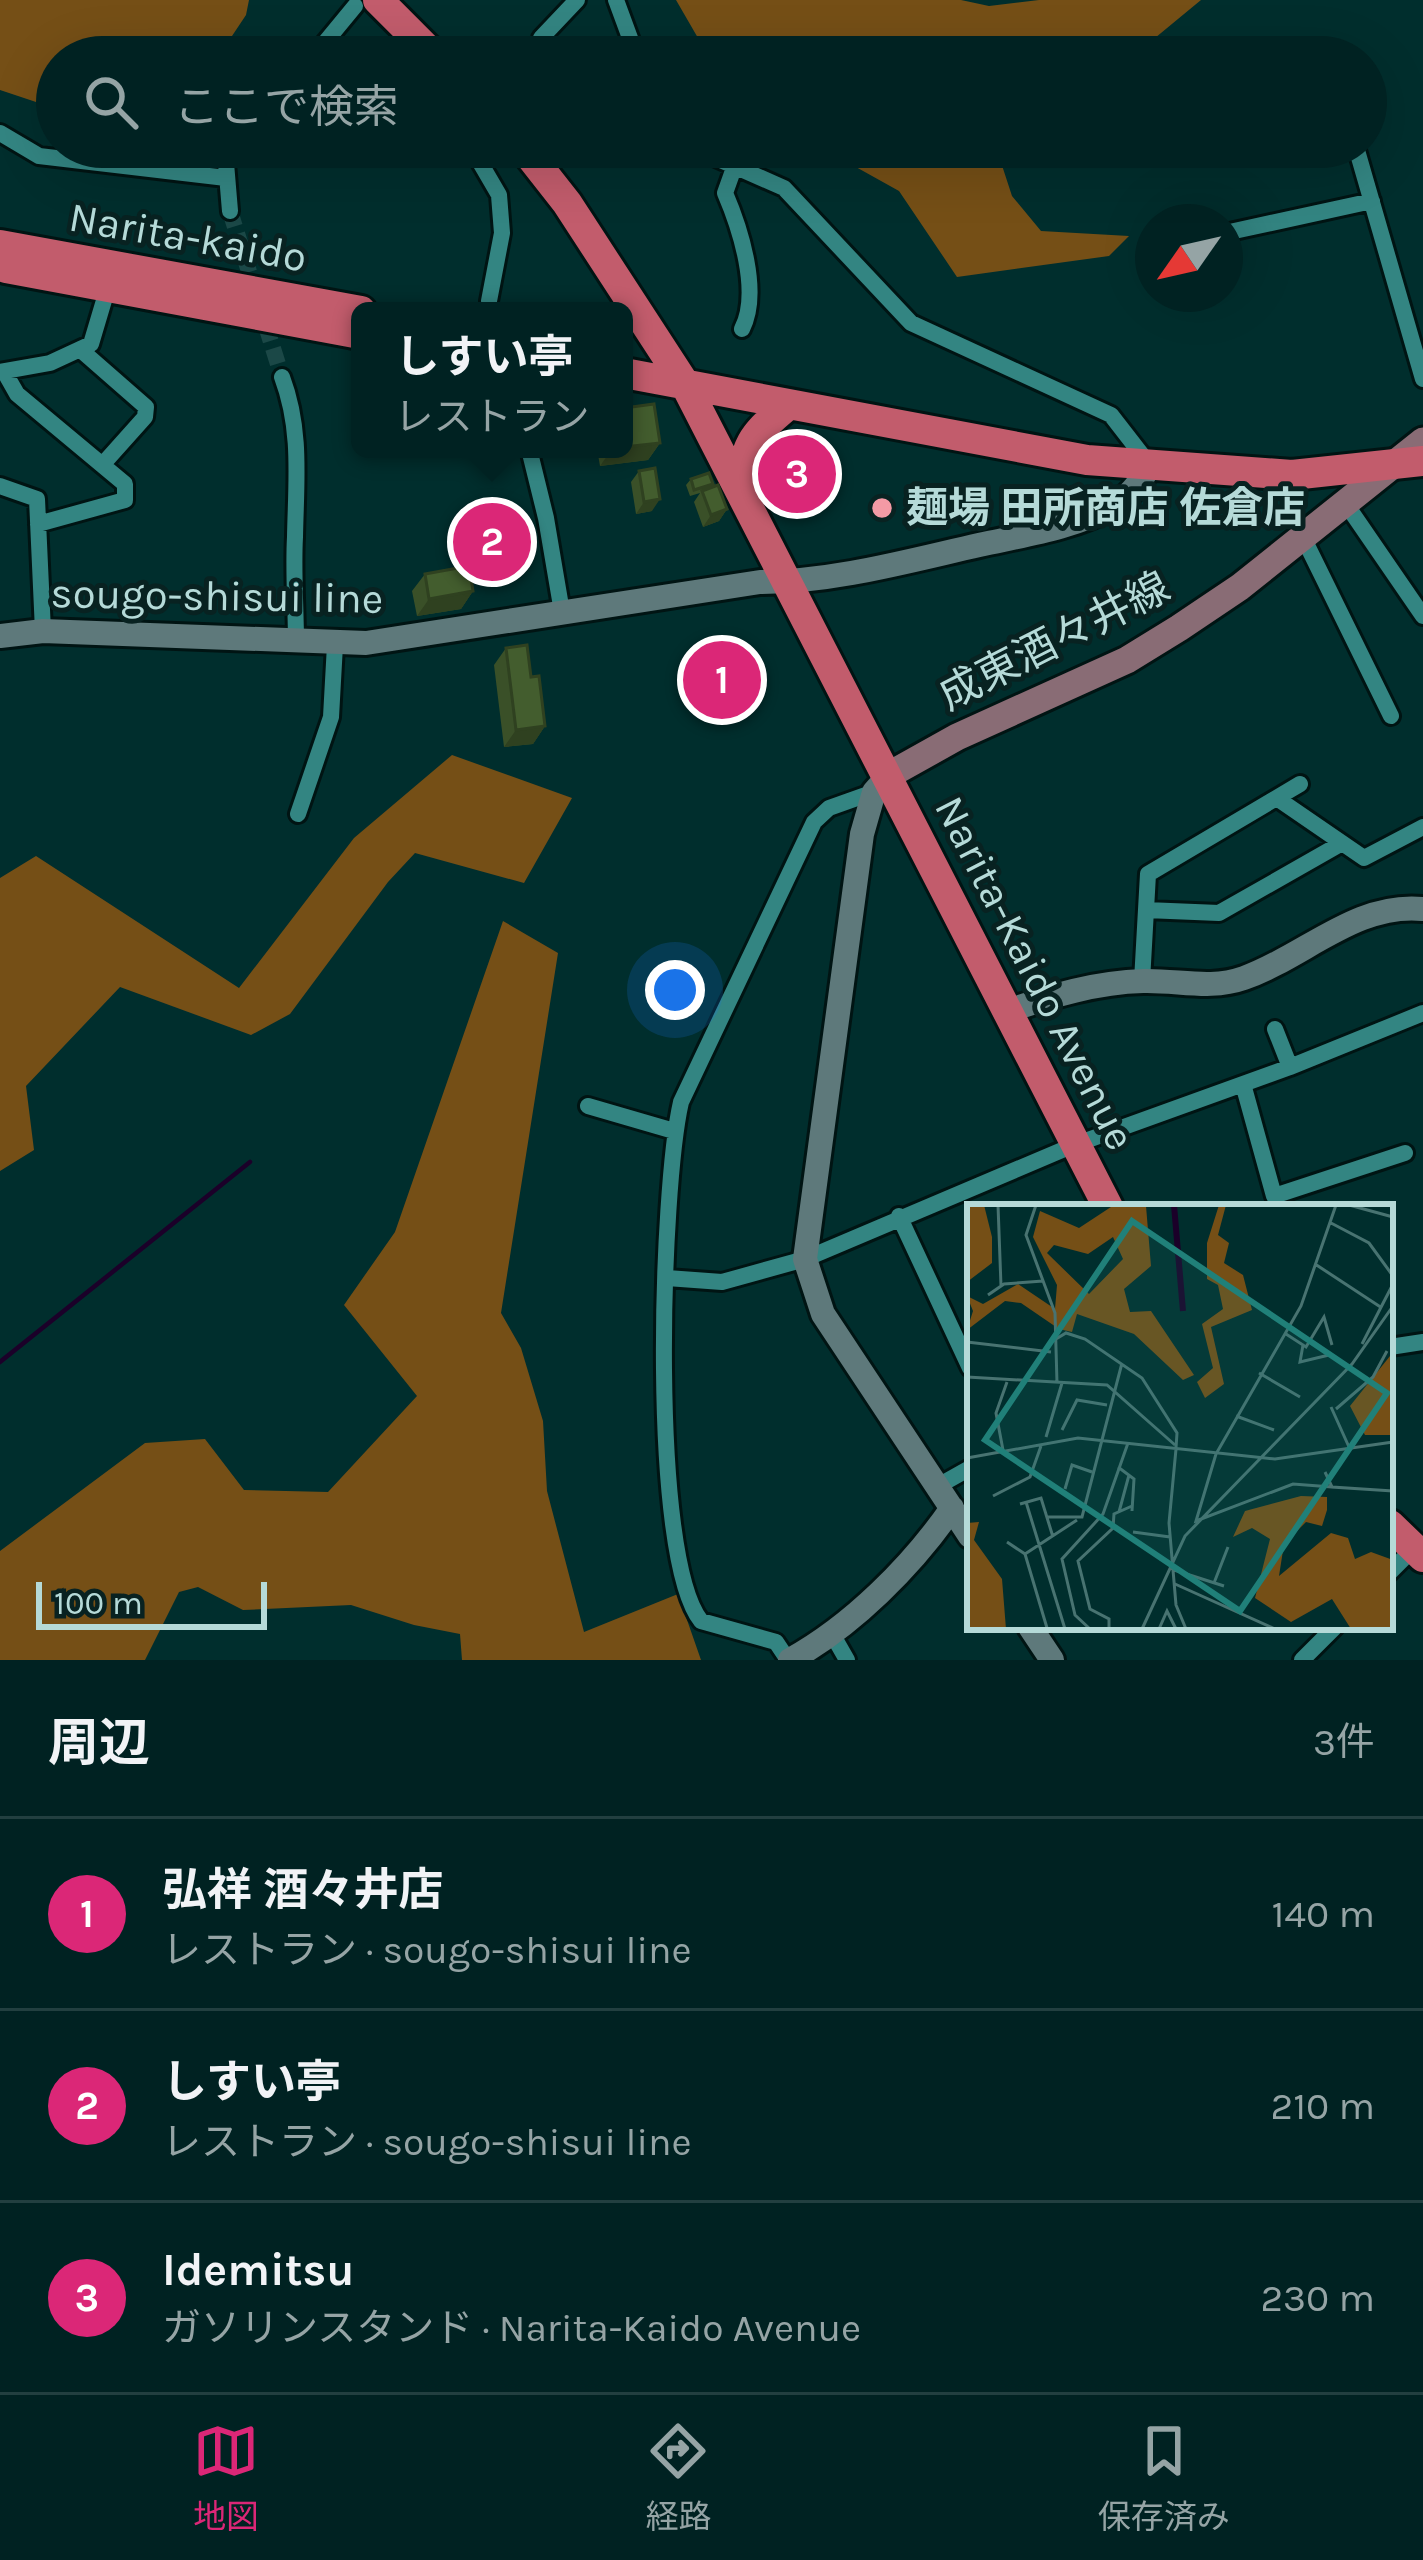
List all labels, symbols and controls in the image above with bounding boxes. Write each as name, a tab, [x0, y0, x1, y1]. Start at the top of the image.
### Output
search box	[36, 36, 1387, 168]
icon: search	[78, 69, 144, 135]
text: ここで検索	[174, 81, 399, 133]
street label: Narita-kaido	[65, 192, 311, 282]
north arrow	[1135, 204, 1243, 312]
popup	[351, 302, 633, 458]
text: しすい亭	[394, 331, 574, 383]
text: レストラン	[394, 394, 590, 440]
pin: 3	[758, 429, 836, 519]
place label: 麺場 田所商店 佐倉店	[906, 483, 1305, 533]
marker: 麺場 田所商店 佐倉店	[869, 495, 895, 521]
pin: 2	[453, 497, 531, 587]
street label: 成東酒々井線	[930, 562, 1178, 720]
street label: sougo-shisui line	[50, 568, 384, 624]
pin: 1	[683, 635, 761, 725]
street label: Narita-Kaido Avenue	[924, 788, 1146, 1158]
your location	[645, 960, 705, 1020]
inset map	[967, 1204, 1393, 1630]
scale bar	[36, 1576, 267, 1629]
text: 100 m	[54, 1584, 143, 1622]
text: 周辺	[48, 1713, 150, 1773]
text: 3件	[1313, 1719, 1375, 1765]
text: 弘祥 酒々井店	[162, 1864, 443, 1916]
text: 1	[80, 1891, 94, 1937]
text: 140 m	[1271, 1891, 1375, 1937]
text: レストラン · sougo-shisui line	[162, 1927, 692, 1973]
text: しすい亭	[162, 2056, 341, 2108]
text: 2	[75, 2083, 99, 2129]
text: 210 m	[1271, 2083, 1375, 2129]
text: レストラン · sougo-shisui line	[162, 2119, 692, 2165]
text: Idemitsu	[162, 2244, 354, 2296]
text: 3	[75, 2275, 99, 2321]
text: 230 m	[1260, 2275, 1375, 2321]
text: ガソリンスタンド · Narita-Kaido Avenue	[162, 2305, 861, 2351]
tab: 地図	[193, 2418, 259, 2538]
tab: 経路	[645, 2418, 711, 2538]
tab: 保存済み	[1098, 2418, 1230, 2538]

